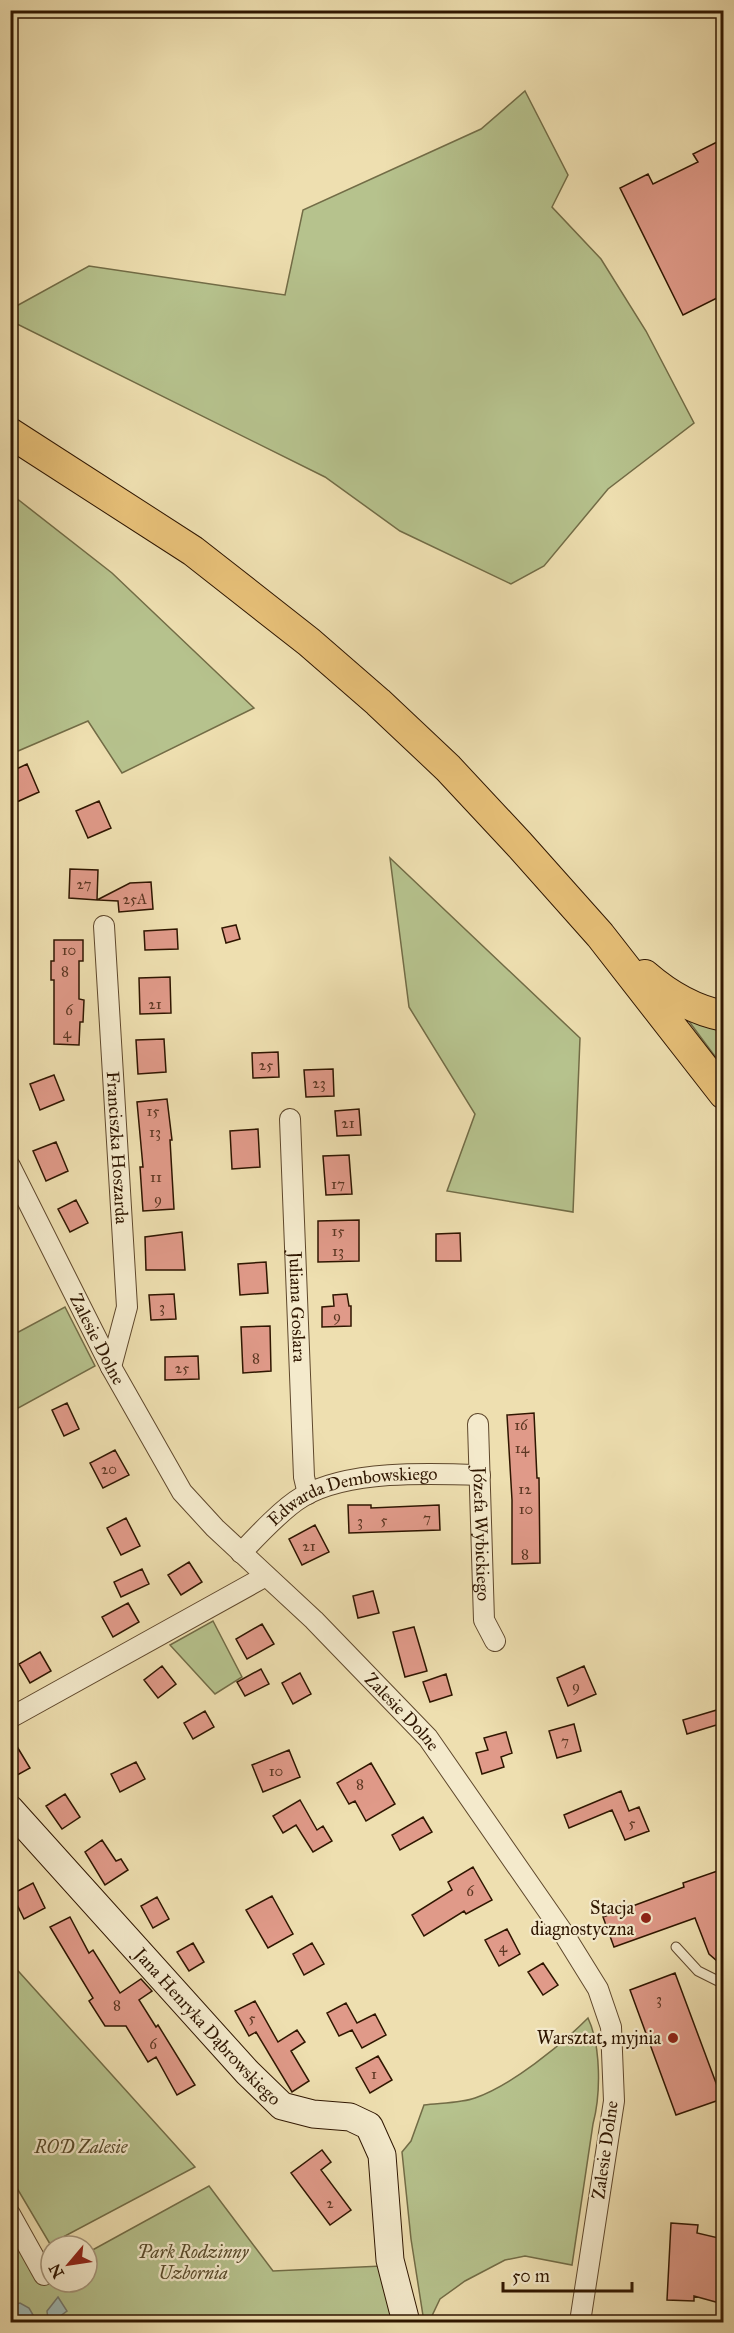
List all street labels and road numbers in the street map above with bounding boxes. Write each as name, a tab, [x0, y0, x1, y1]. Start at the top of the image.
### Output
street label: Franciszka Hoszarda	[102, 1070, 133, 1225]
street label: Juliana Goslara	[283, 1249, 311, 1363]
street label: Zalesie Dolne	[65, 1290, 130, 1389]
street label: Edwarda Dembowskiego	[263, 1463, 438, 1531]
street label: Józefa Wybickiego	[467, 1464, 494, 1601]
street label: Zalesie Dolne	[360, 1668, 444, 1755]
street label: Jana Henryka Dąbrowskiego	[128, 1942, 286, 2110]
street label: Zalesie Dolne	[587, 2099, 623, 2201]

